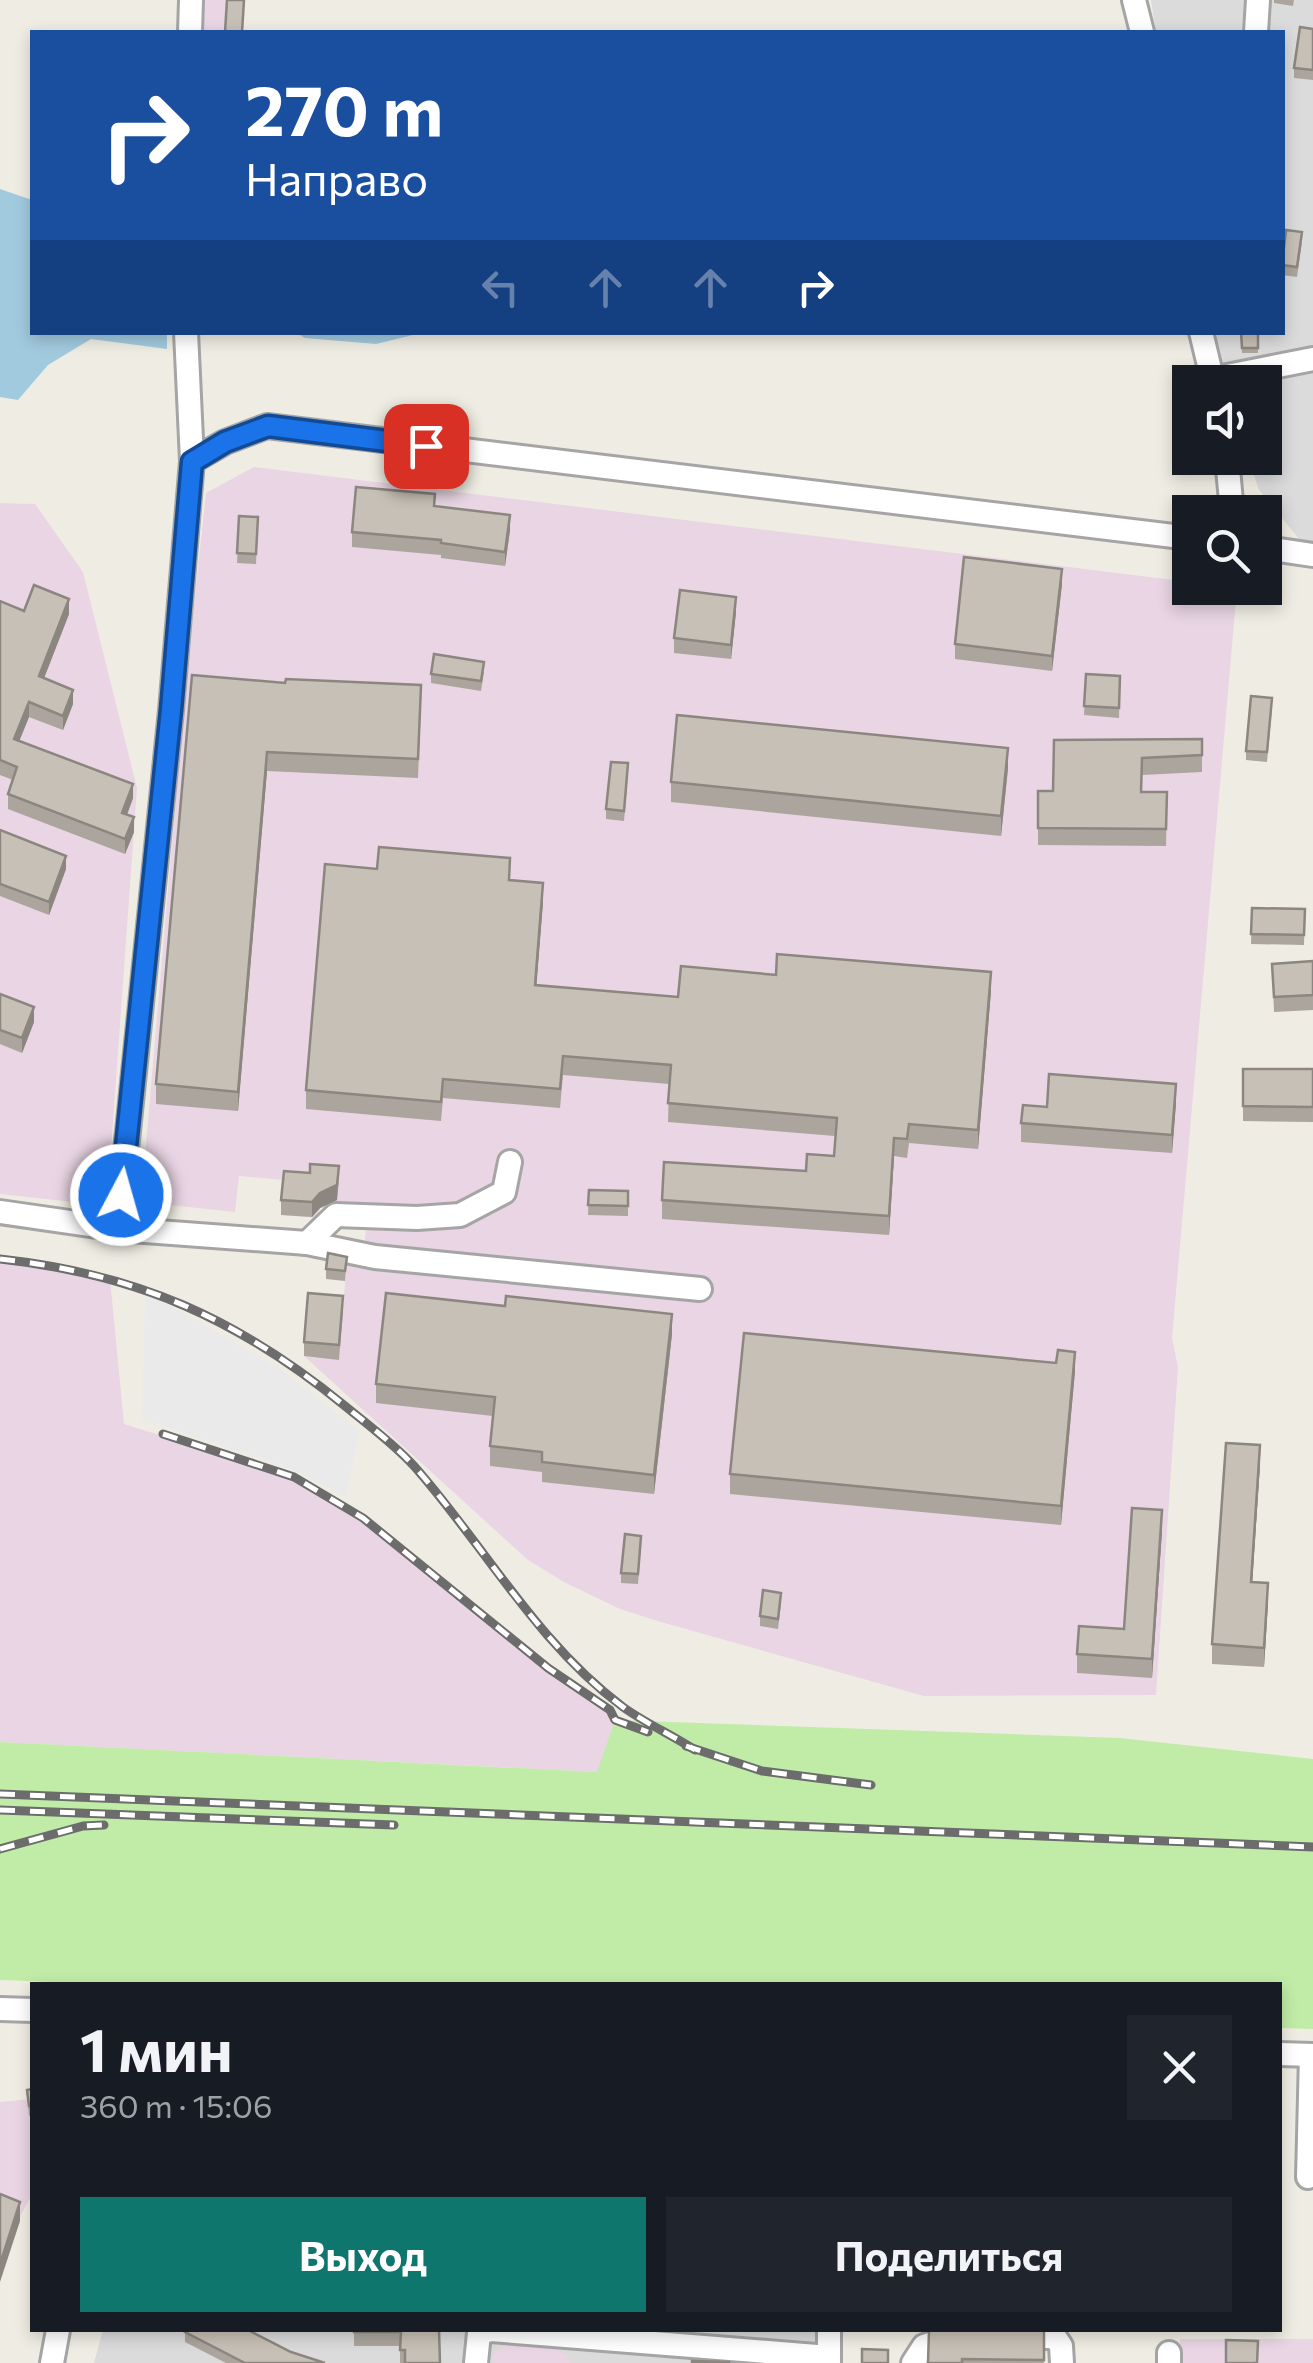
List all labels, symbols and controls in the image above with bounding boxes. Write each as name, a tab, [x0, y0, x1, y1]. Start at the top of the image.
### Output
text: 270 m	[245, 65, 443, 150]
icon: right	[80, 70, 210, 200]
text: Направо	[245, 150, 428, 205]
icon: left	[473, 260, 528, 315]
icon: ahead	[578, 260, 633, 315]
icon: ahead	[683, 260, 738, 315]
icon: right	[788, 260, 843, 315]
map controls	[1172, 365, 1282, 605]
button: sound	[1172, 365, 1282, 475]
pin	[384, 404, 469, 489]
icon: arrive	[399, 419, 454, 474]
button: search	[1172, 495, 1282, 605]
position arrow	[69, 1143, 173, 1247]
text: 1 мин	[80, 2011, 233, 2084]
button: close	[1127, 2015, 1232, 2120]
text: 360 m · 15:06	[80, 2085, 272, 2125]
button: Выход	[80, 2197, 646, 2312]
button: Поделиться	[666, 2197, 1232, 2312]

